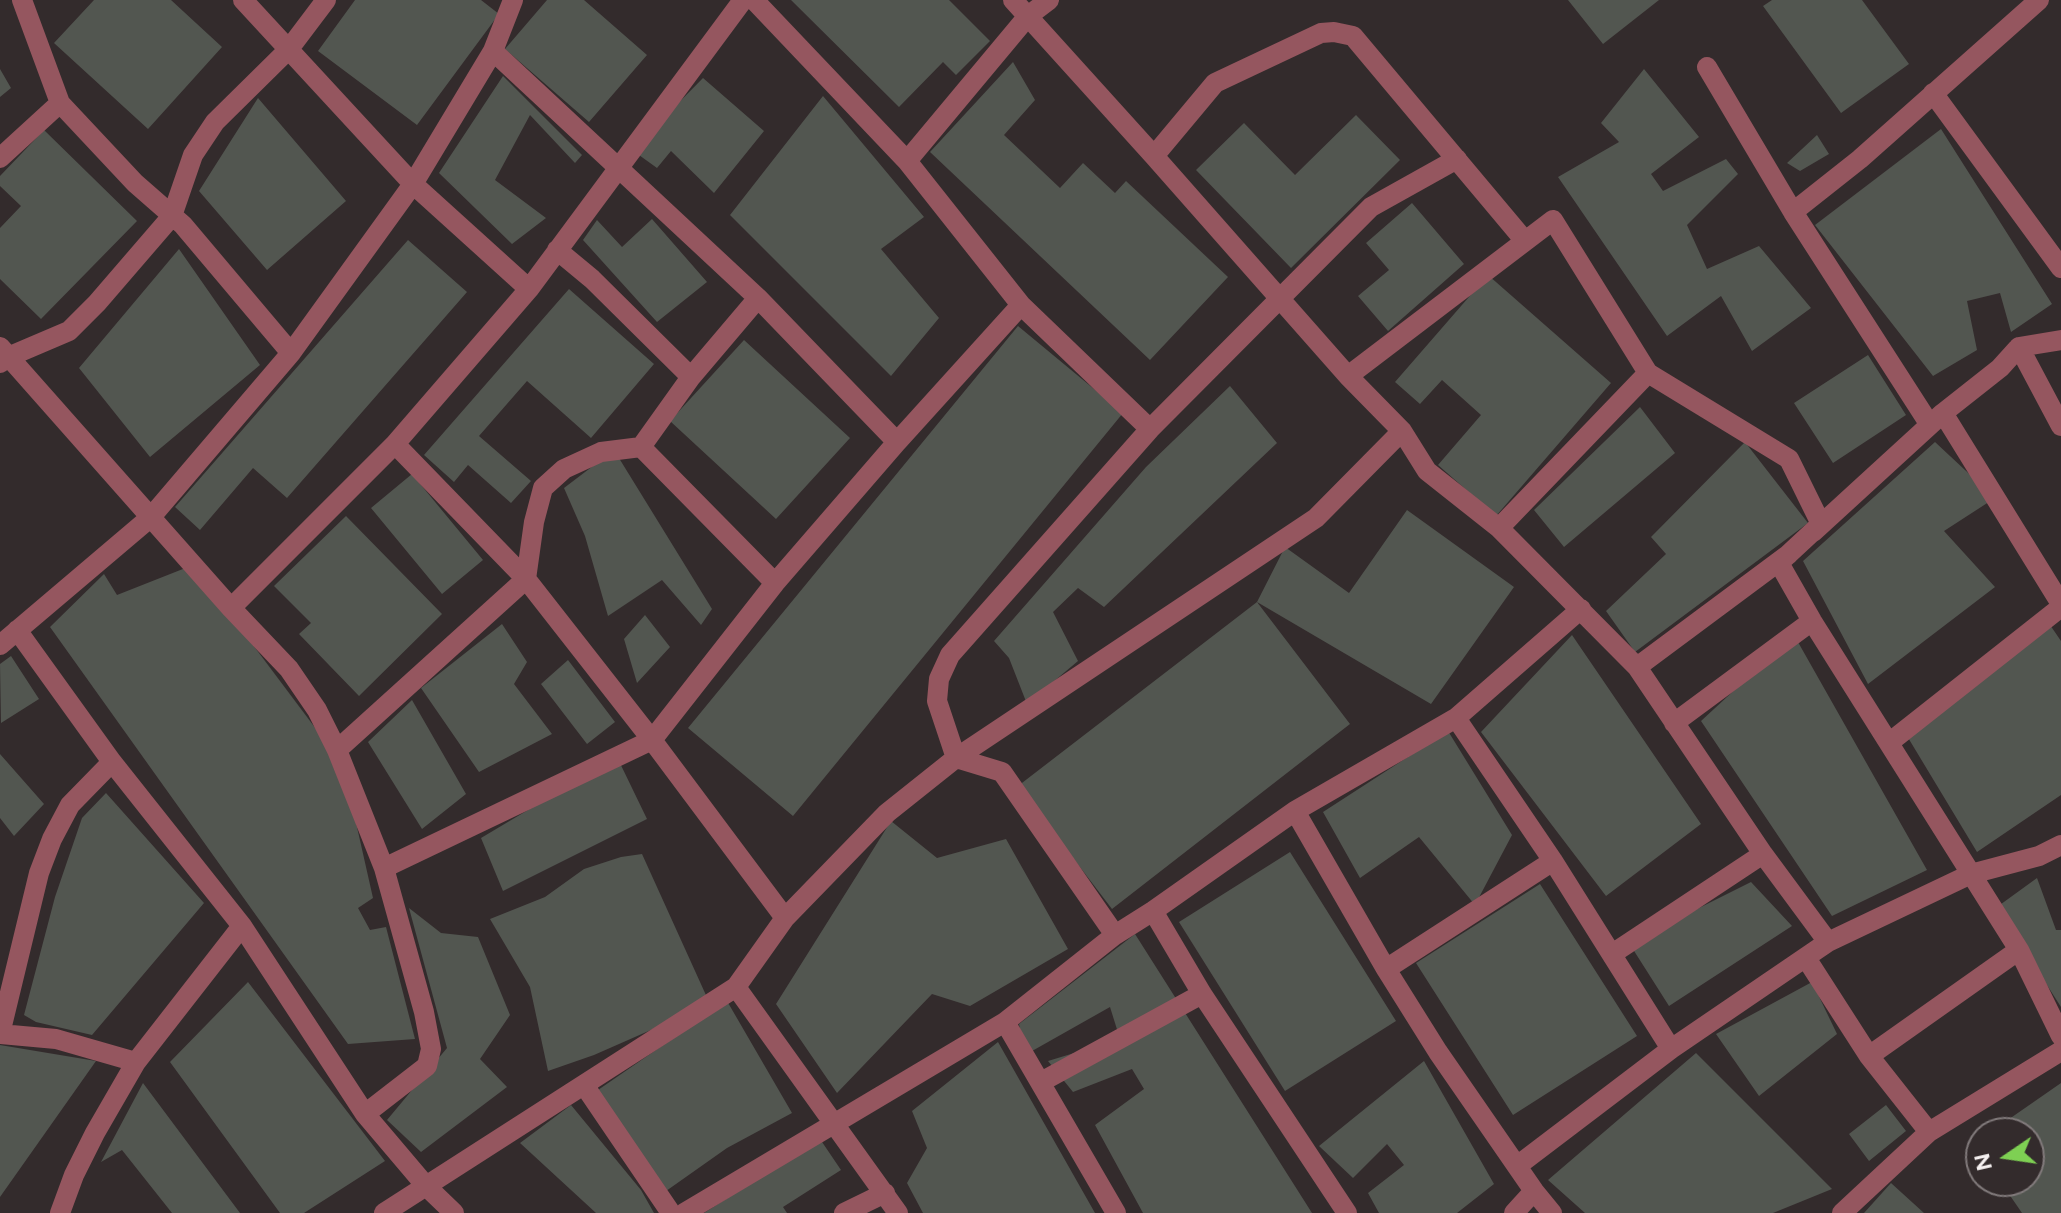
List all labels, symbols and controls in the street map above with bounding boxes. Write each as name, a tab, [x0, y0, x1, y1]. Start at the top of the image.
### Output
north arrow	[1965, 1117, 2045, 1197]
text: N	[1968, 1151, 1998, 1173]

